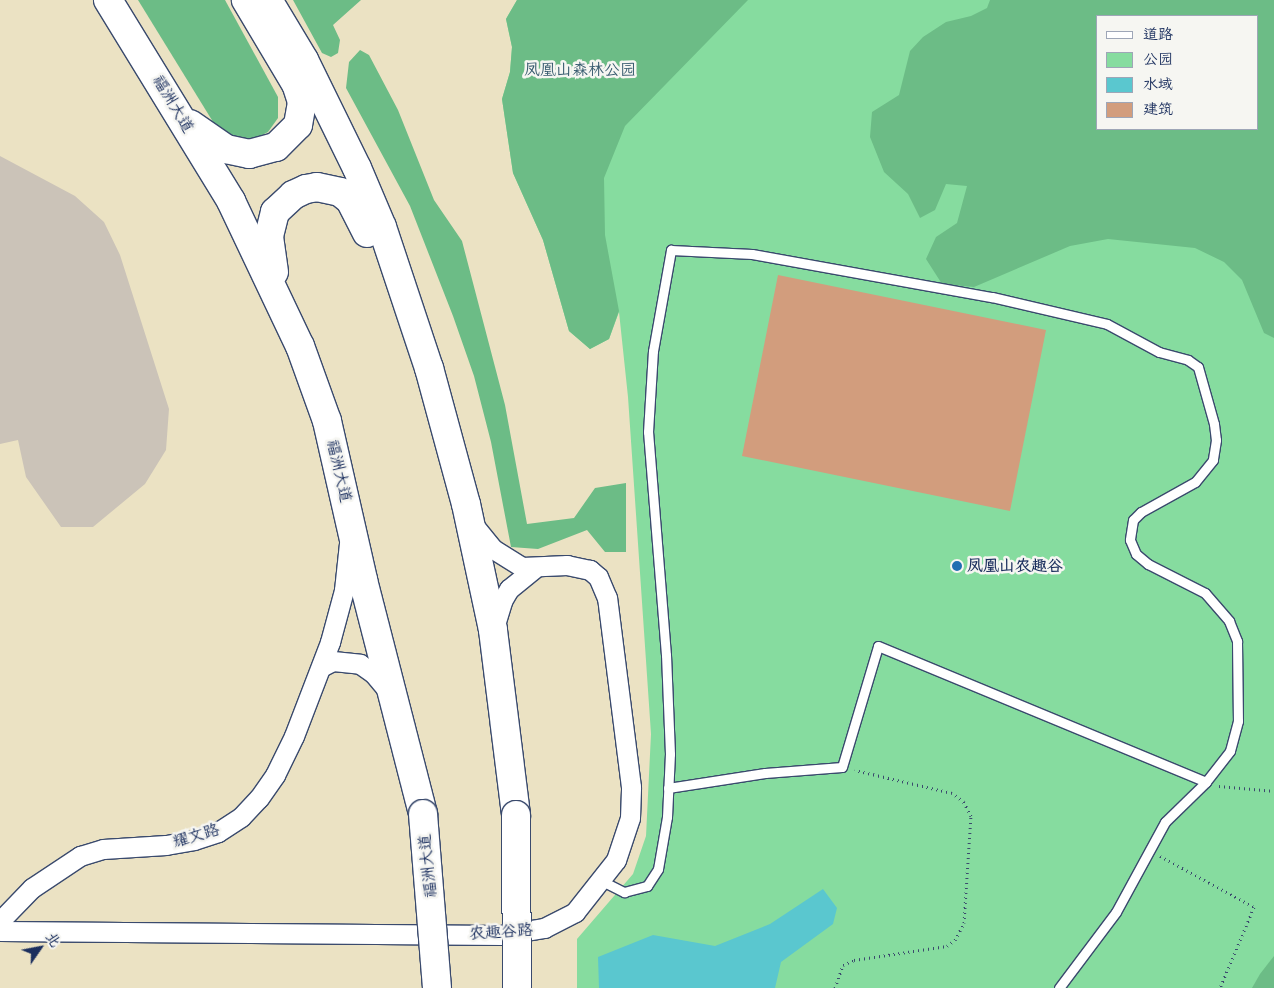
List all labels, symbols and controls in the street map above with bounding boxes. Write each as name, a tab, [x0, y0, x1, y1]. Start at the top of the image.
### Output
legend	[1096, 15, 1259, 130]
text: 道路	[1143, 24, 1173, 45]
text: 公园	[1143, 49, 1173, 70]
park label: 凤凰山森林公园	[524, 60, 636, 80]
street label: 福洲大道	[148, 72, 198, 136]
text: 水域	[1143, 74, 1173, 95]
text: 建筑	[1143, 99, 1173, 120]
street label: 福洲大道	[322, 438, 356, 504]
place label: 凤凰山农趣谷	[967, 556, 1063, 576]
marker: 凤凰山农趣谷	[951, 560, 963, 572]
street label: 耀文路	[170, 820, 222, 852]
street label: 福洲大道	[415, 833, 441, 899]
street label: 农趣谷路	[468, 920, 534, 944]
north arrow	[15, 923, 65, 973]
text: 北	[40, 929, 65, 951]

